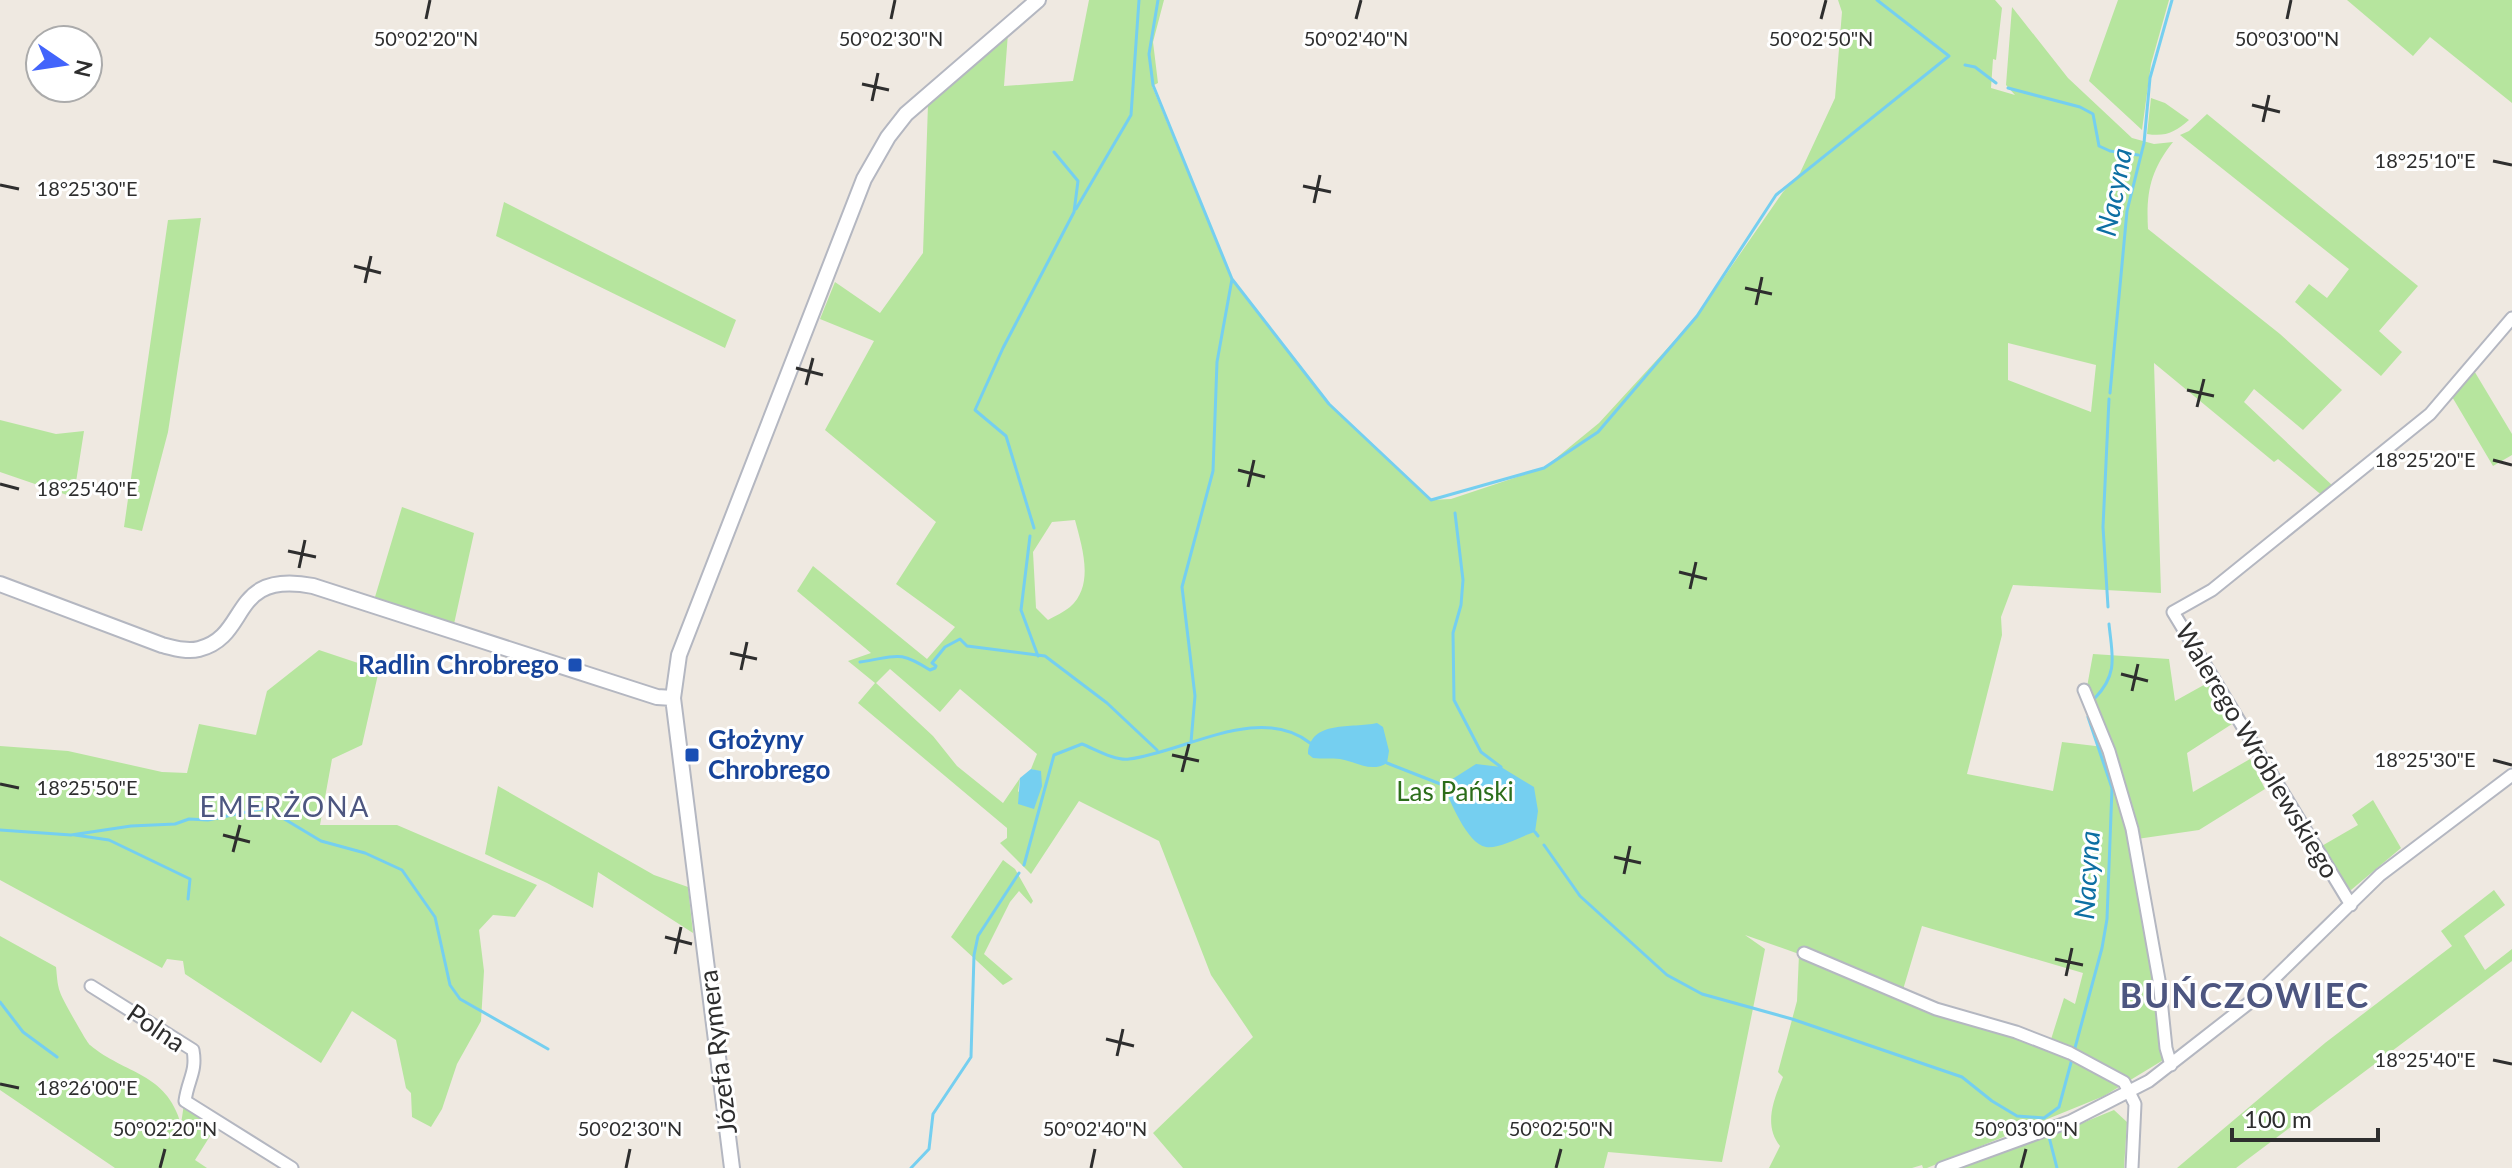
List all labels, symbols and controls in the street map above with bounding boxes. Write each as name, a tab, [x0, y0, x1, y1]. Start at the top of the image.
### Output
north arrow	[24, 24, 104, 104]
text: 50°02'20"N	[374, 26, 478, 50]
text: 50°02'30"N	[839, 26, 943, 50]
text: 50°02'40"N	[1304, 26, 1408, 50]
text: 50°02'50"N	[1769, 26, 1873, 50]
text: 50°03'00"N	[2235, 26, 2339, 50]
text: N	[69, 57, 99, 80]
water label: Nacyna	[2088, 145, 2138, 239]
text: 18°25'10"E	[2375, 148, 2475, 172]
text: 18°25'30"E	[37, 176, 137, 200]
text: 18°25'20"E	[2375, 447, 2475, 471]
text: 18°25'40"E	[37, 476, 137, 500]
street label: Walerego Wróblewskiego	[2169, 617, 2347, 884]
place label: Radlin Chrobrego	[358, 648, 559, 680]
marker: Radlin Chrobrego	[566, 656, 584, 674]
place label: Głożyny Chrobrego	[708, 723, 831, 785]
marker: Głożyny Chrobrego	[683, 746, 701, 764]
text: 18°25'30"E	[2375, 747, 2475, 771]
text: 18°25'50"E	[37, 775, 137, 799]
park label: Las Pański	[1396, 775, 1514, 807]
district label: EMERŻONA	[199, 789, 371, 823]
water label: Nacyna	[2066, 829, 2106, 920]
street label: Józefa Rymera	[691, 968, 743, 1136]
district label: BUŃCZOWIEC	[2120, 974, 2370, 1015]
street label: Polna	[121, 996, 192, 1058]
text: 18°25'40"E	[2375, 1047, 2475, 1071]
text: 18°26'00"E	[37, 1075, 137, 1099]
scale bar	[2232, 1092, 2378, 1142]
text: 100 m	[2244, 1104, 2312, 1133]
text: 50°02'20"N	[113, 1116, 217, 1140]
text: 50°02'30"N	[578, 1116, 682, 1140]
text: 50°02'40"N	[1043, 1116, 1147, 1140]
text: 50°02'50"N	[1509, 1116, 1613, 1140]
text: 50°03'00"N	[1974, 1116, 2078, 1140]

